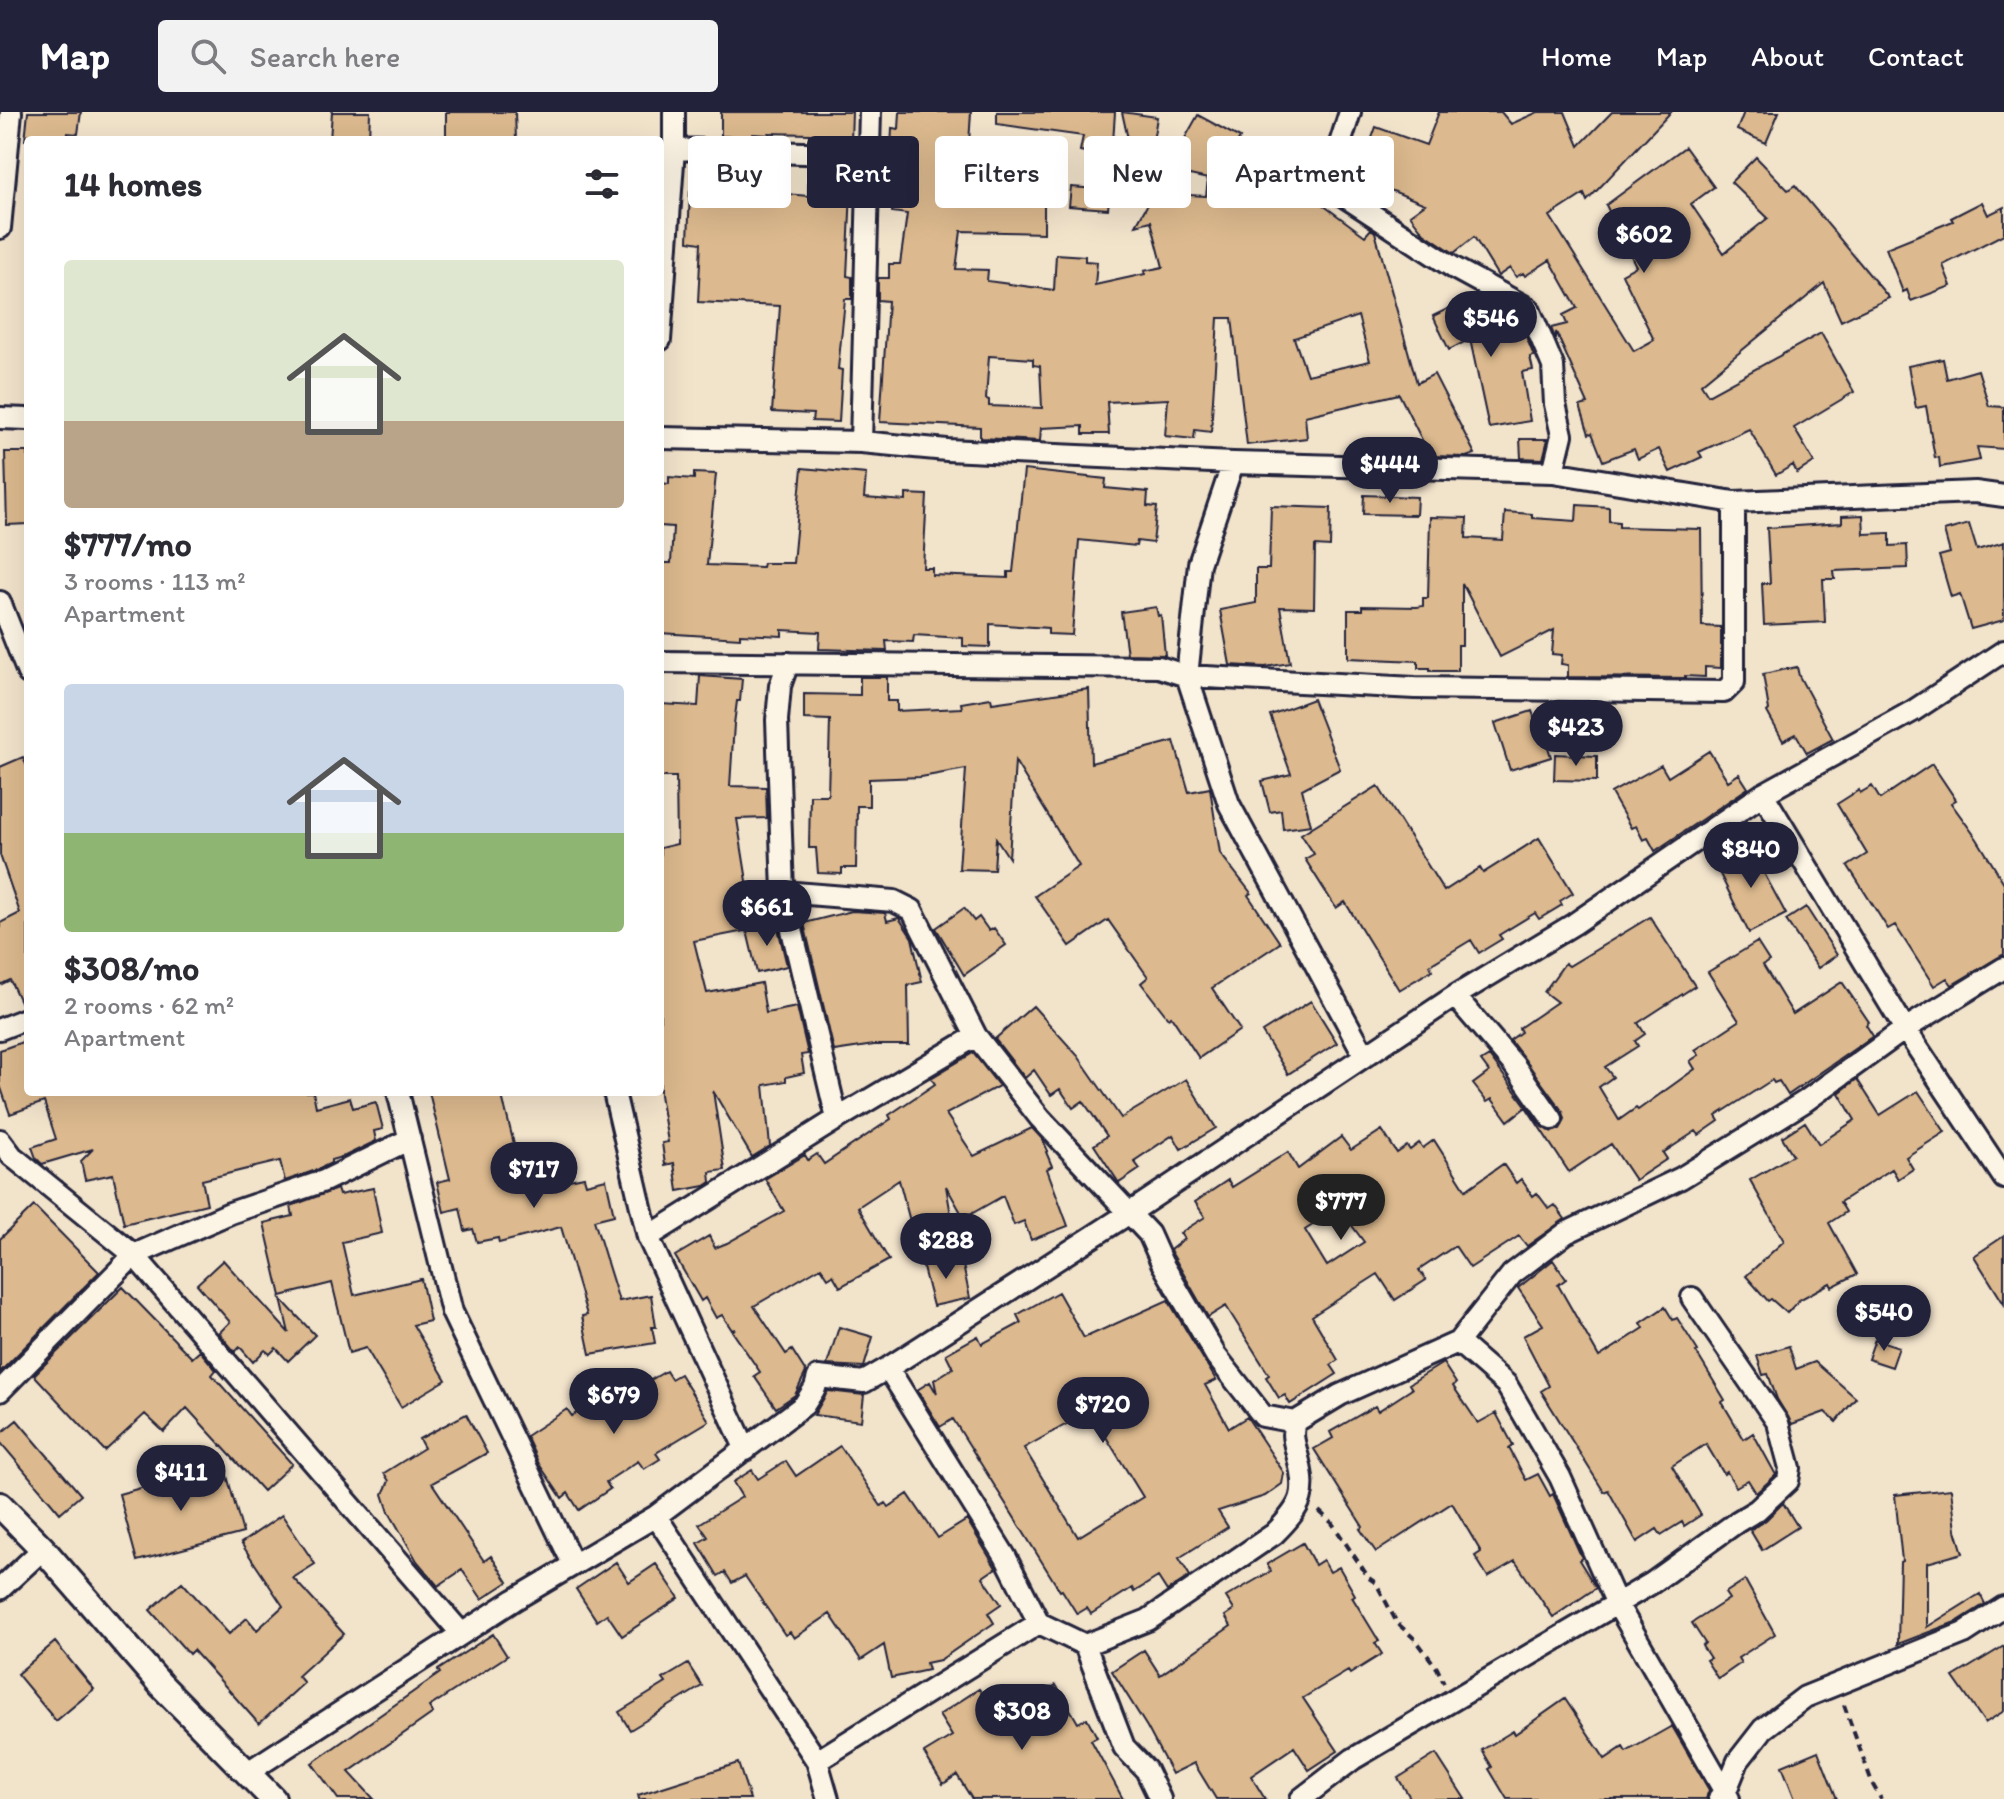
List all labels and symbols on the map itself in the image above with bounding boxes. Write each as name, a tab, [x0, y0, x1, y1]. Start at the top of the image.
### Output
pin: $602	[1597, 207, 1691, 275]
pin: $546	[1444, 291, 1538, 359]
pin: $444	[1343, 437, 1437, 505]
pin: $423	[1529, 700, 1623, 768]
pin: $840	[1704, 822, 1798, 890]
pin: $661	[720, 880, 814, 948]
pin: $717	[487, 1142, 581, 1210]
pin: $777	[1294, 1174, 1388, 1242]
pin: $288	[899, 1213, 993, 1281]
pin: $540	[1837, 1285, 1931, 1353]
pin: $679	[567, 1368, 661, 1436]
pin: $720	[1056, 1377, 1150, 1445]
pin: $411	[134, 1445, 228, 1513]
pin: $308	[975, 1684, 1069, 1752]

